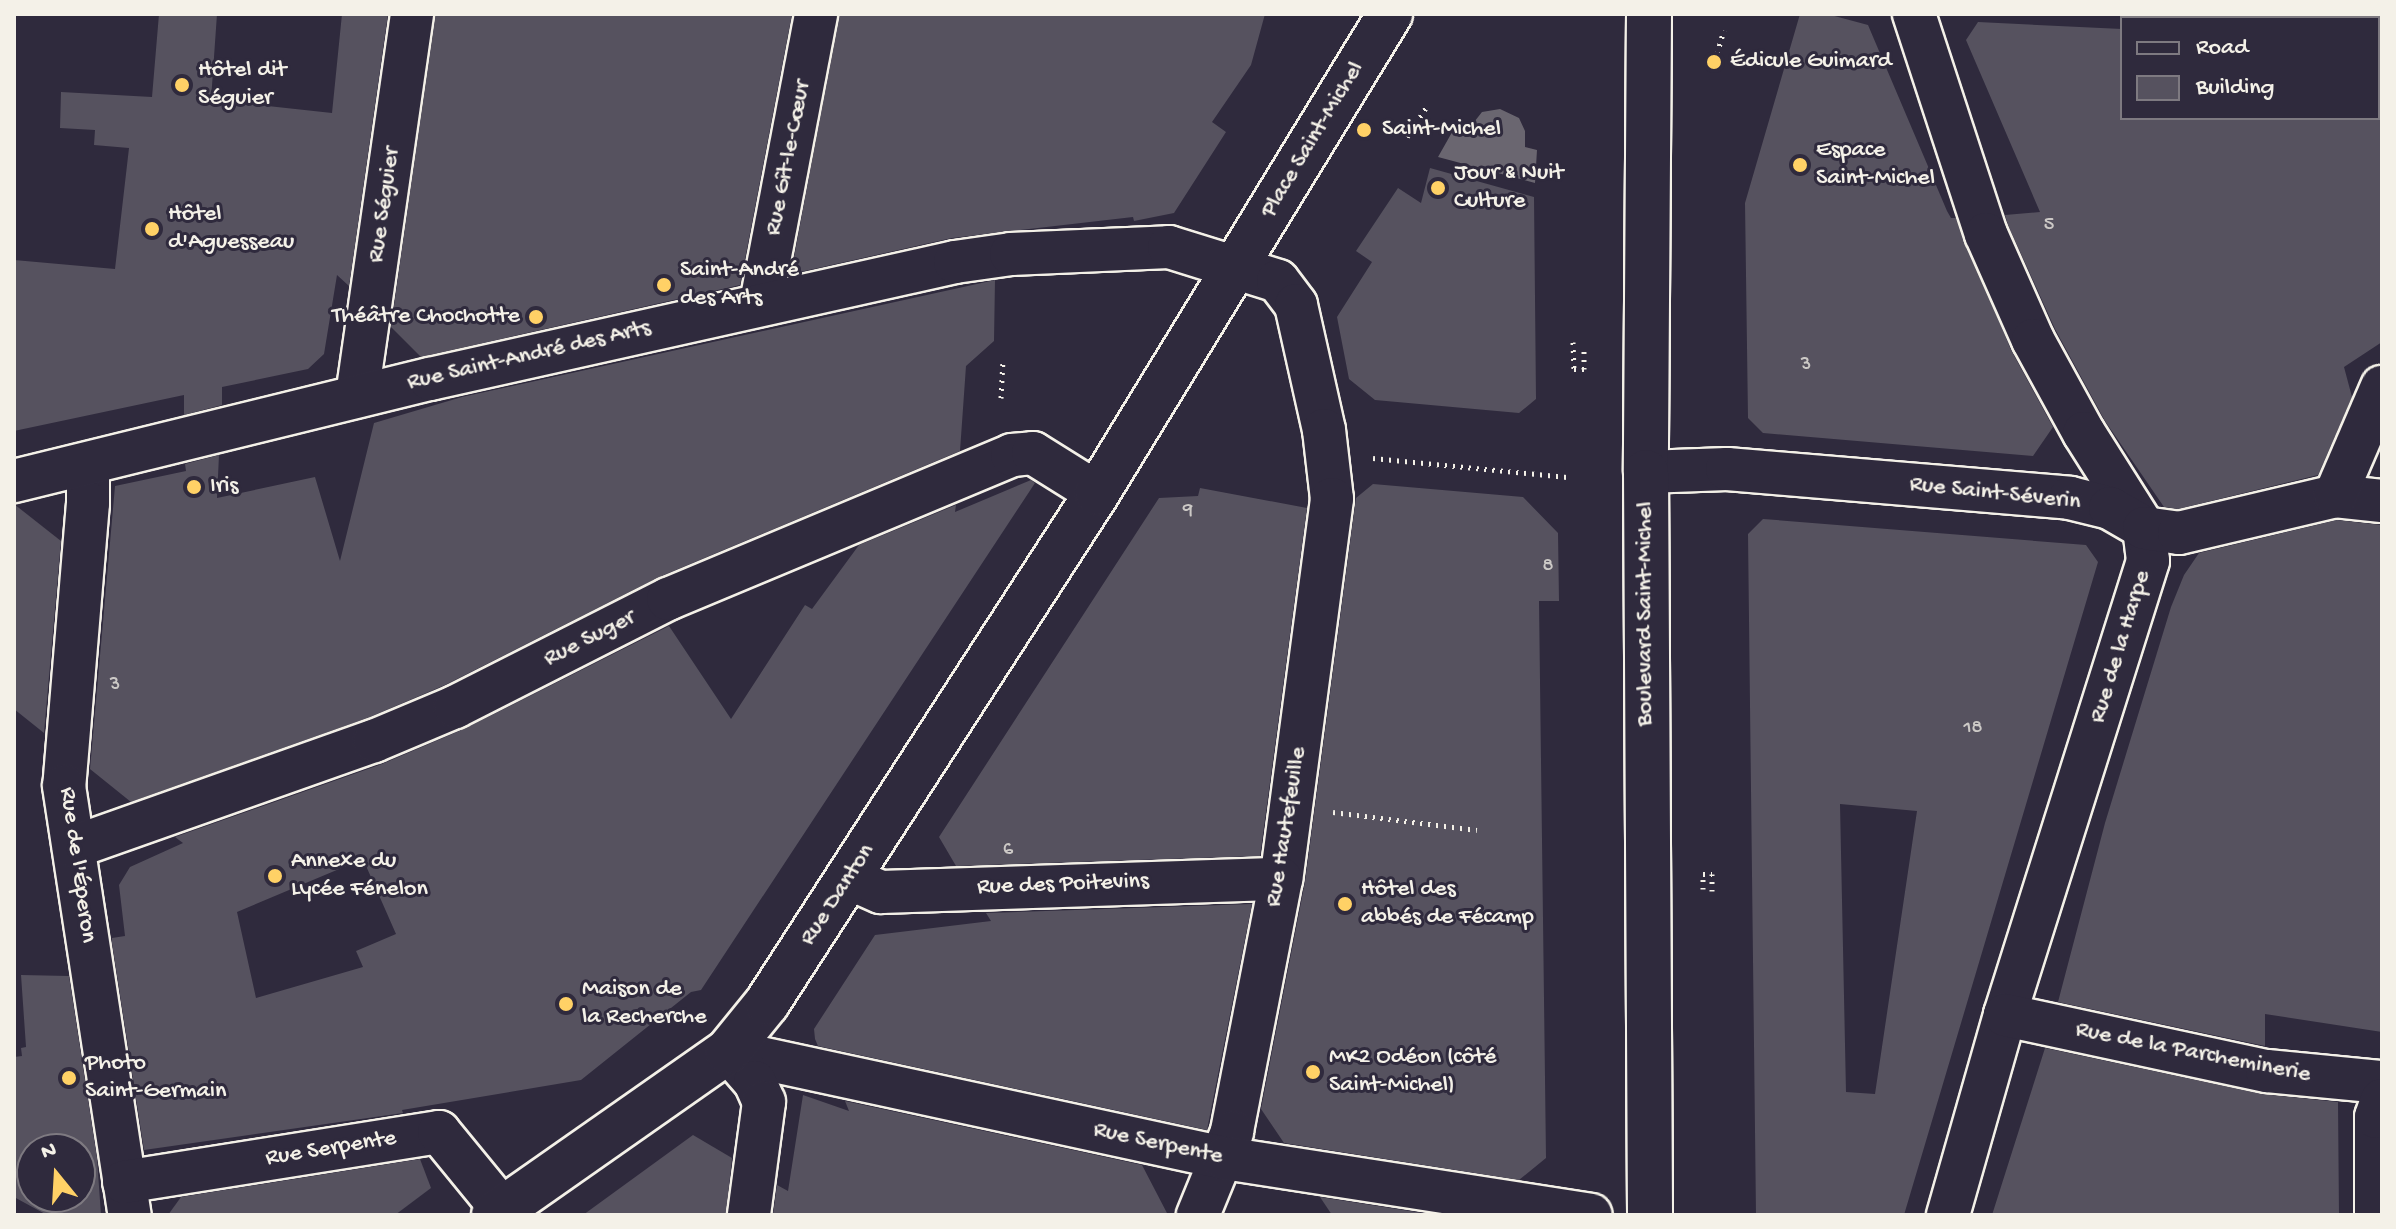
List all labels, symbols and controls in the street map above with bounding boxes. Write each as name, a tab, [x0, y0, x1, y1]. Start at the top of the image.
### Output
legend	[2120, 16, 2380, 120]
text: Road	[2196, 34, 2248, 63]
place label: Édicule Guimard	[1730, 48, 1892, 76]
marker: Édicule Guimard	[1705, 53, 1723, 71]
place label: Hôtel dit Séguier	[198, 57, 286, 113]
street label: Place Saint-Michel	[1255, 57, 1371, 223]
text: Building	[2196, 74, 2274, 103]
marker: Hôtel dit Séguier	[173, 76, 191, 94]
street label: Rue Gît-le-Cœur	[760, 78, 818, 238]
place label: Saint-Michel	[1382, 116, 1501, 144]
marker: Saint-Michel	[1353, 119, 1375, 141]
place label: Espace Saint-Michel	[1816, 137, 1935, 193]
street label: Rue Séguier	[363, 145, 407, 265]
marker: Espace Saint-Michel	[1791, 156, 1809, 174]
place label: Jour & Nuit Culture	[1454, 160, 1563, 216]
marker: Jour & Nuit Culture	[1429, 179, 1447, 197]
place label: Hôtel d'Aguesseau	[168, 201, 294, 257]
house number: 5	[2044, 213, 2054, 237]
marker: Hôtel d'Aguesseau	[143, 220, 161, 238]
place label: Saint-André des Arts	[680, 257, 799, 313]
marker: Saint-André des Arts	[655, 276, 673, 294]
place label: Théâtre Chochotte	[332, 303, 520, 331]
marker: Théâtre Chochotte	[527, 308, 545, 326]
street label: Rue Saint-André des Arts	[405, 314, 653, 398]
house number: 3	[1801, 353, 1811, 377]
street label: Rue Saint-Séverin	[1908, 471, 2082, 517]
place label: Iris	[210, 473, 238, 501]
marker: Iris	[185, 478, 203, 496]
house number: 9	[1183, 499, 1193, 523]
street label: Boulevard Saint-Michel	[1632, 502, 1660, 726]
house number: 8	[1543, 554, 1553, 578]
street label: Rue de la Harpe	[2084, 567, 2158, 727]
street label: Rue Suger	[539, 604, 641, 674]
house number: 3	[110, 673, 120, 697]
house number: 18	[1963, 716, 1983, 740]
street label: Rue Hautefeuille	[1260, 745, 1314, 909]
street label: Rue de l'Éperon	[52, 785, 102, 945]
house number: 6	[1003, 838, 1013, 862]
street label: Rue Danton	[794, 839, 882, 951]
place label: Annexe du Lycée Fénelon	[291, 848, 428, 904]
marker: Annexe du Lycée Fénelon	[266, 867, 284, 885]
street label: Rue des Poitevins	[977, 868, 1149, 902]
place label: Hôtel des abbés de Fécamp	[1361, 876, 1534, 932]
marker: Hôtel des abbés de Fécamp	[1336, 895, 1354, 913]
place label: Maison de la Recherche	[582, 976, 707, 1032]
marker: Maison de la Recherche	[557, 995, 575, 1013]
street label: Rue de la Parcheminerie	[2073, 1016, 2313, 1090]
place label: MK2 Odéon (côté Saint-Michel)	[1329, 1044, 1496, 1100]
place label: Photo Saint-Germain	[85, 1050, 226, 1106]
marker: MK2 Odéon (côté Saint-Michel)	[1304, 1063, 1322, 1081]
marker: Photo Saint-Germain	[60, 1069, 78, 1087]
street label: Rue Serpente	[1091, 1116, 1225, 1172]
street label: Rue Serpente	[264, 1124, 398, 1174]
north arrow	[16, 1133, 96, 1213]
text: N	[38, 1137, 60, 1167]

